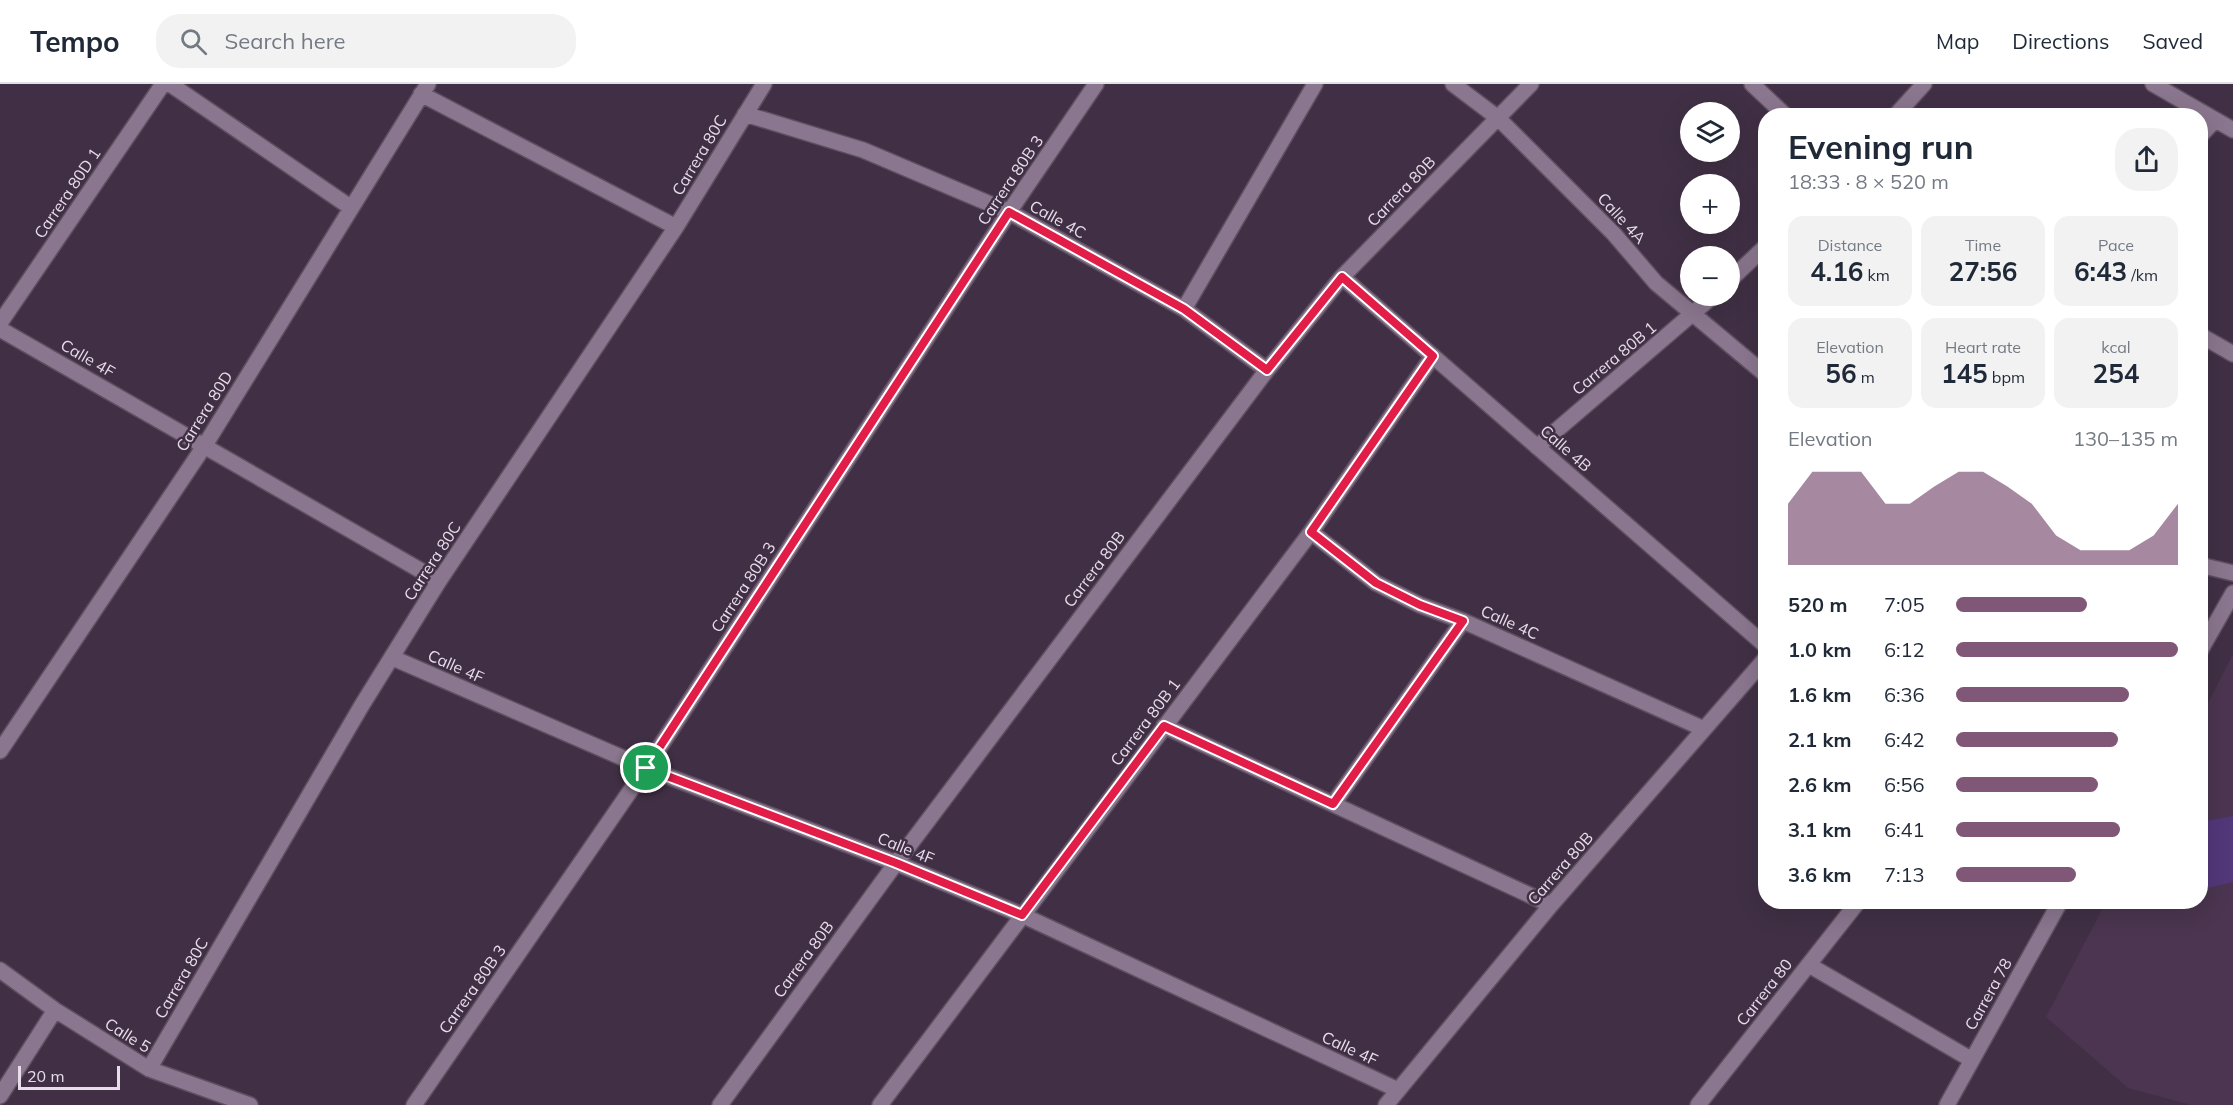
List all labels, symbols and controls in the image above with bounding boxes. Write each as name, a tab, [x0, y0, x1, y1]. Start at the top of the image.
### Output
search box	[156, 14, 576, 68]
text: Tempo	[30, 24, 120, 59]
icon: search	[177, 25, 210, 58]
text: Search here	[225, 27, 346, 55]
text: Map	[1936, 28, 1979, 54]
text: Directions	[2012, 28, 2109, 54]
text: Saved	[2142, 28, 2203, 54]
map controls	[1680, 102, 1740, 306]
button: layers	[1680, 102, 1740, 162]
street label: Carrera 80C	[667, 111, 731, 199]
text: Evening run	[1788, 126, 1974, 167]
button: share	[2115, 128, 2178, 191]
street label: Carrera 80B 3	[973, 131, 1047, 229]
street label: Carrera 80D 1	[29, 144, 105, 242]
street label: Carrera 80B	[1363, 152, 1439, 230]
text: 18:33 · 8 × 520 m	[1788, 169, 1949, 194]
button: +	[1680, 174, 1740, 234]
street label: Calle 4A	[1593, 188, 1651, 248]
street label: Calle 4C	[1026, 195, 1090, 243]
text: Distance	[1818, 235, 1882, 255]
text: Time	[1965, 235, 2001, 255]
text: Pace	[2098, 235, 2134, 255]
button: −	[1680, 246, 1740, 306]
text: 4.16	[1810, 255, 1863, 288]
text: 27:56	[1949, 255, 2017, 288]
text: 6:43	[2074, 255, 2127, 288]
text: km	[1863, 265, 1890, 285]
text: /km	[2127, 265, 2158, 285]
street label: Carrera 80B 1	[1568, 317, 1660, 399]
street label: Calle 4F	[57, 334, 119, 382]
text: Elevation	[1816, 337, 1884, 357]
text: Heart rate	[1945, 337, 2021, 357]
text: kcal	[2101, 337, 2131, 357]
text: 56	[1825, 357, 1856, 390]
text: 145	[1941, 357, 1988, 390]
text: 254	[2093, 357, 2139, 390]
street label: Carrera 80D	[171, 367, 237, 455]
text: m	[1856, 367, 1875, 387]
text: bpm	[1988, 367, 2025, 387]
street label: Calle 4B	[1536, 420, 1596, 476]
text: Elevation	[1788, 426, 1873, 451]
text: 130–135 m	[2073, 426, 2178, 451]
street label: Carrera 80C	[399, 518, 465, 604]
street label: Carrera 80B	[1059, 527, 1129, 611]
street label: Carrera 80B 3	[706, 538, 780, 636]
text: 520 m	[1788, 592, 1847, 617]
text: 7:05	[1884, 592, 1925, 617]
street label: Calle 4C	[1478, 600, 1542, 644]
text: 1.0 km	[1788, 637, 1851, 662]
text: 6:12	[1884, 637, 1925, 662]
street label: Calle 4F	[425, 645, 487, 687]
street label: Carrera 80B 1	[1106, 675, 1184, 769]
text: 1.6 km	[1788, 682, 1851, 707]
text: 6:36	[1884, 682, 1925, 707]
text: 2.1 km	[1788, 727, 1851, 752]
text: 6:42	[1884, 727, 1925, 752]
pin	[620, 742, 671, 793]
icon: arrive	[629, 751, 662, 784]
text: 2.6 km	[1788, 772, 1851, 797]
text: 6:56	[1884, 772, 1925, 797]
text: 3.1 km	[1788, 817, 1851, 842]
text: 6:41	[1884, 817, 1925, 842]
street label: Carrera 80B	[1523, 827, 1597, 909]
street label: Calle 4F	[875, 828, 937, 868]
text: 3.6 km	[1788, 862, 1851, 887]
text: 7:13	[1884, 862, 1925, 887]
street label: Carrera 80B	[768, 917, 838, 1001]
street label: Carrera 80C	[150, 934, 212, 1022]
street label: Carrera 80B 3	[434, 941, 510, 1037]
street label: Carrera 80	[1732, 955, 1796, 1029]
street label: Carrera 78	[1960, 955, 2016, 1033]
street label: Calle 5	[101, 1013, 155, 1057]
street label: Calle 4F	[1319, 1026, 1381, 1070]
scale bar	[18, 1063, 120, 1090]
text: 20 m	[27, 1066, 64, 1086]

